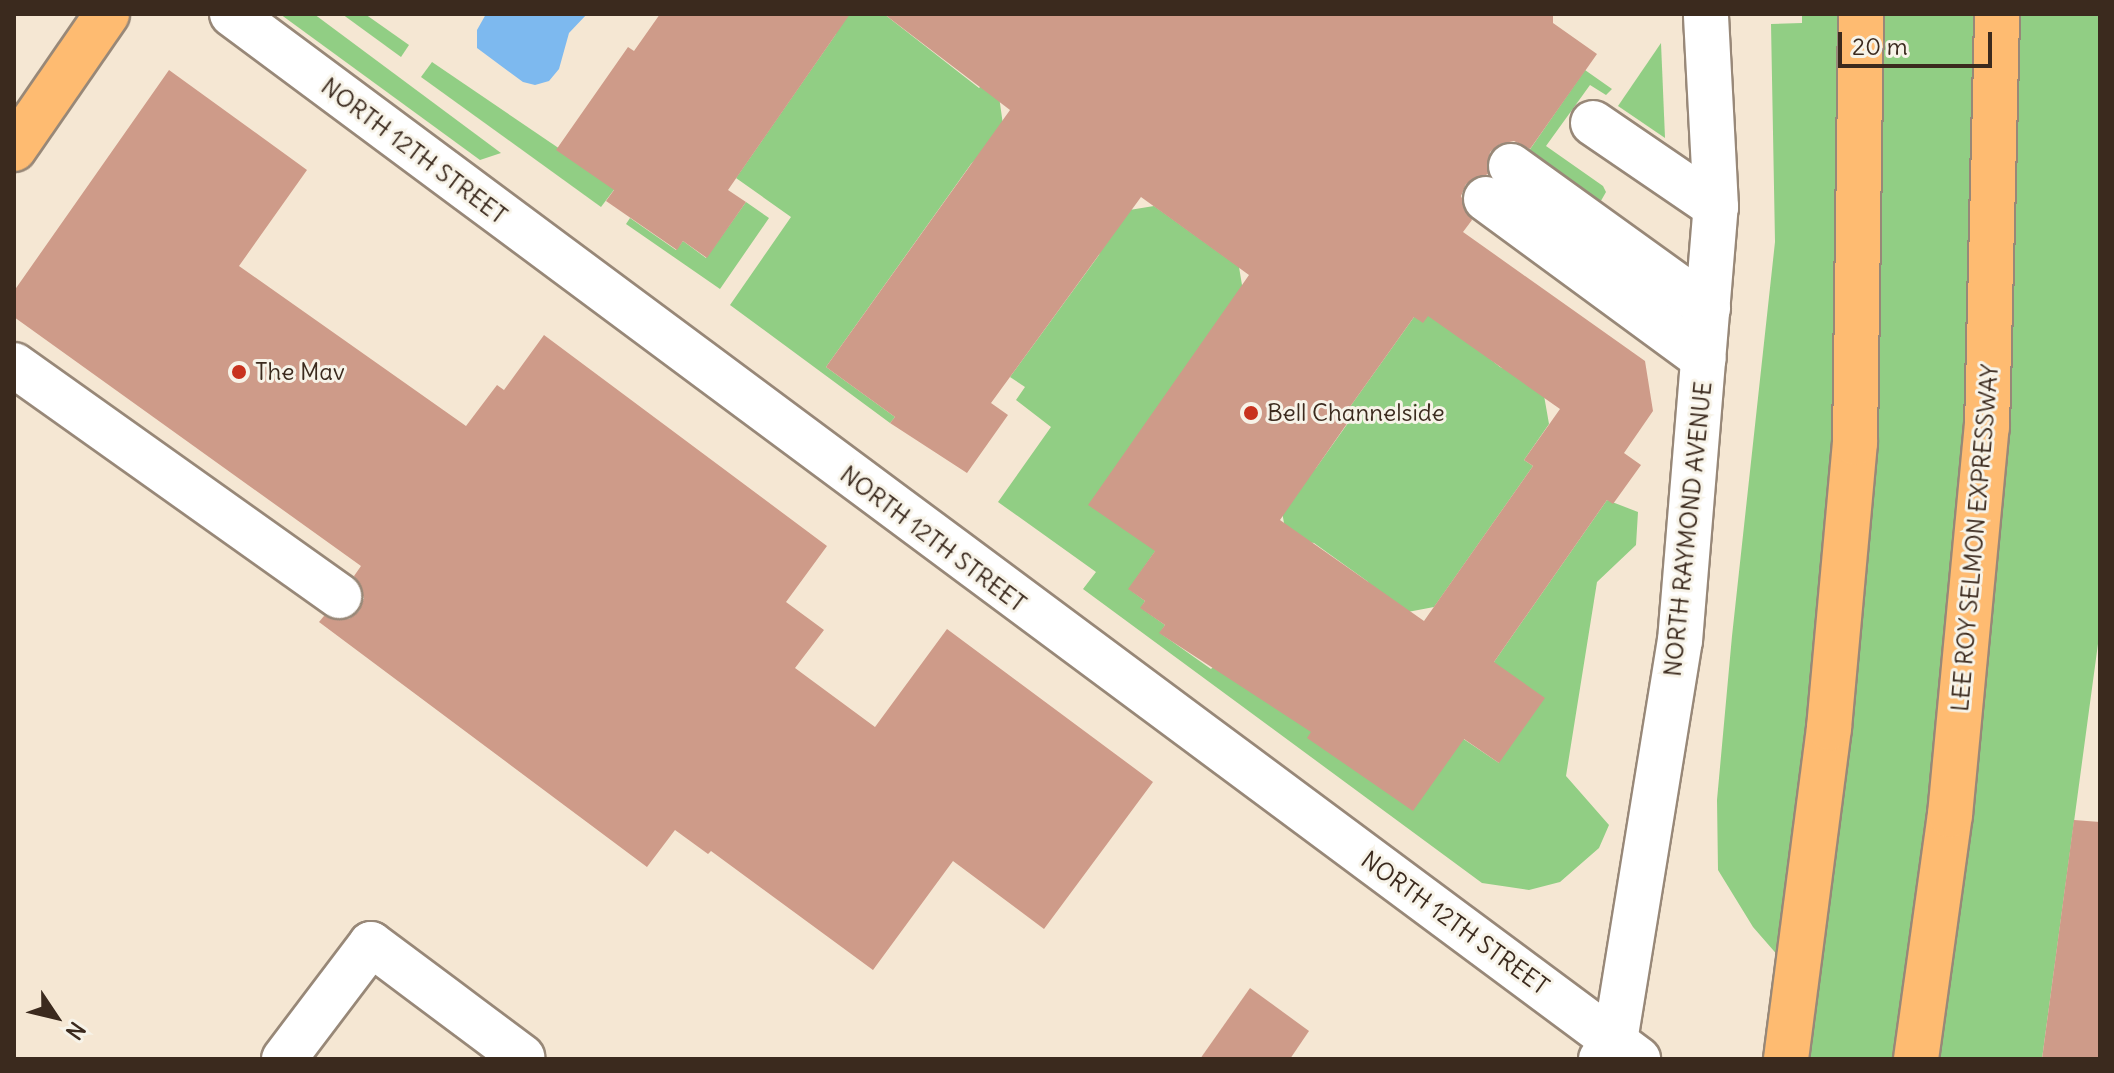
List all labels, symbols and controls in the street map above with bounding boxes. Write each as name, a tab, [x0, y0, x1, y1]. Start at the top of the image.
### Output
scale bar	[1842, 16, 1996, 66]
text: 20 m	[1852, 31, 1908, 61]
street label: NORTH 12TH STREET	[315, 72, 513, 230]
place label: The Mav	[255, 358, 345, 386]
marker: The Mav	[230, 363, 248, 381]
street label: LEE ROY SELMON EXPRESSWAY	[1945, 363, 2005, 713]
street label: NORTH RAYMOND AVENUE	[1658, 380, 1718, 678]
place label: Bell Channelside	[1267, 399, 1445, 427]
marker: Bell Channelside	[1242, 404, 1260, 422]
street label: NORTH 12TH STREET	[834, 460, 1032, 618]
street label: NORTH 12TH STREET	[1356, 845, 1554, 1001]
north arrow	[16, 977, 96, 1057]
text: N	[60, 1017, 91, 1045]

